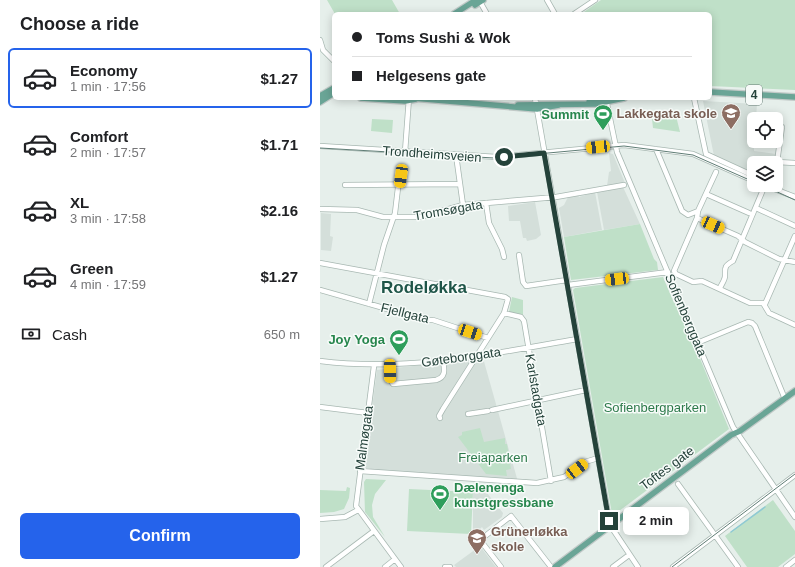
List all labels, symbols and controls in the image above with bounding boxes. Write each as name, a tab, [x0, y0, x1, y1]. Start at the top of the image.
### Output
text: Choose a ride	[20, 14, 139, 34]
text: Toms Sushi & Wok	[376, 29, 510, 46]
icon: car	[22, 60, 58, 96]
text: Economy	[70, 62, 138, 79]
text: Helgesens gate	[376, 67, 486, 84]
text: $1.27	[260, 70, 298, 87]
text: 1 min · 17:56	[70, 79, 146, 94]
road number: 4	[746, 85, 762, 105]
school or university icon: Lakkegata skole	[720, 102, 742, 130]
sports icon: Summit	[592, 103, 614, 131]
place label: Lakkegata skole	[617, 106, 717, 121]
place label: Summit	[541, 107, 590, 122]
map controls	[747, 112, 783, 192]
button: locate	[747, 112, 783, 148]
icon: car	[22, 126, 58, 162]
text: Comfort	[70, 128, 128, 145]
text: $1.71	[260, 136, 298, 153]
car	[585, 140, 611, 154]
street label: Trondheimsveien	[382, 143, 482, 165]
text: 2 min · 17:57	[70, 145, 146, 160]
route start	[495, 148, 513, 166]
button: layers	[747, 156, 783, 192]
car	[393, 163, 409, 189]
icon: car	[22, 192, 58, 228]
text: XL	[70, 194, 89, 211]
street label: Tromsøgata	[412, 196, 484, 223]
text: $2.16	[260, 202, 298, 219]
text: 3 min · 17:58	[70, 211, 146, 226]
car	[700, 215, 726, 235]
icon: car	[22, 258, 58, 294]
text: Green	[70, 260, 113, 277]
text: $1.27	[260, 268, 298, 285]
street label: Sofienberggata	[662, 271, 710, 359]
car	[604, 272, 630, 286]
text: 4 min · 17:59	[70, 277, 146, 292]
district label: Rodeløkka	[381, 278, 468, 297]
street label: Fjellgata	[379, 300, 431, 326]
icon: cash	[20, 323, 42, 345]
car	[457, 323, 483, 341]
text: Cash	[52, 326, 87, 343]
text: 650 m	[264, 327, 300, 342]
sports icon: Joy Yoga	[388, 328, 410, 356]
place label: Joy Yoga	[328, 332, 386, 347]
street label: Gøteborggata	[420, 344, 503, 370]
street label: Karlstadgata	[522, 353, 550, 428]
car	[384, 359, 396, 383]
park label: Sofienbergparken	[604, 400, 706, 415]
street label: Malmøgata	[352, 404, 376, 471]
street label: Toftes gate	[637, 443, 697, 493]
park label: Freiaparken	[458, 450, 528, 465]
car	[564, 457, 590, 481]
place label: Dælenenga kunstgressbane	[454, 480, 554, 510]
sports icon: Dælenenga kunstgressbane	[429, 483, 451, 511]
callout: 2 min	[623, 507, 689, 535]
route end	[600, 512, 618, 530]
button: Confirm	[20, 513, 300, 559]
text: 2 min	[639, 513, 673, 528]
place label: Grünerløkka skole	[491, 524, 568, 554]
school or university icon: Grünerløkka skole	[466, 527, 488, 555]

